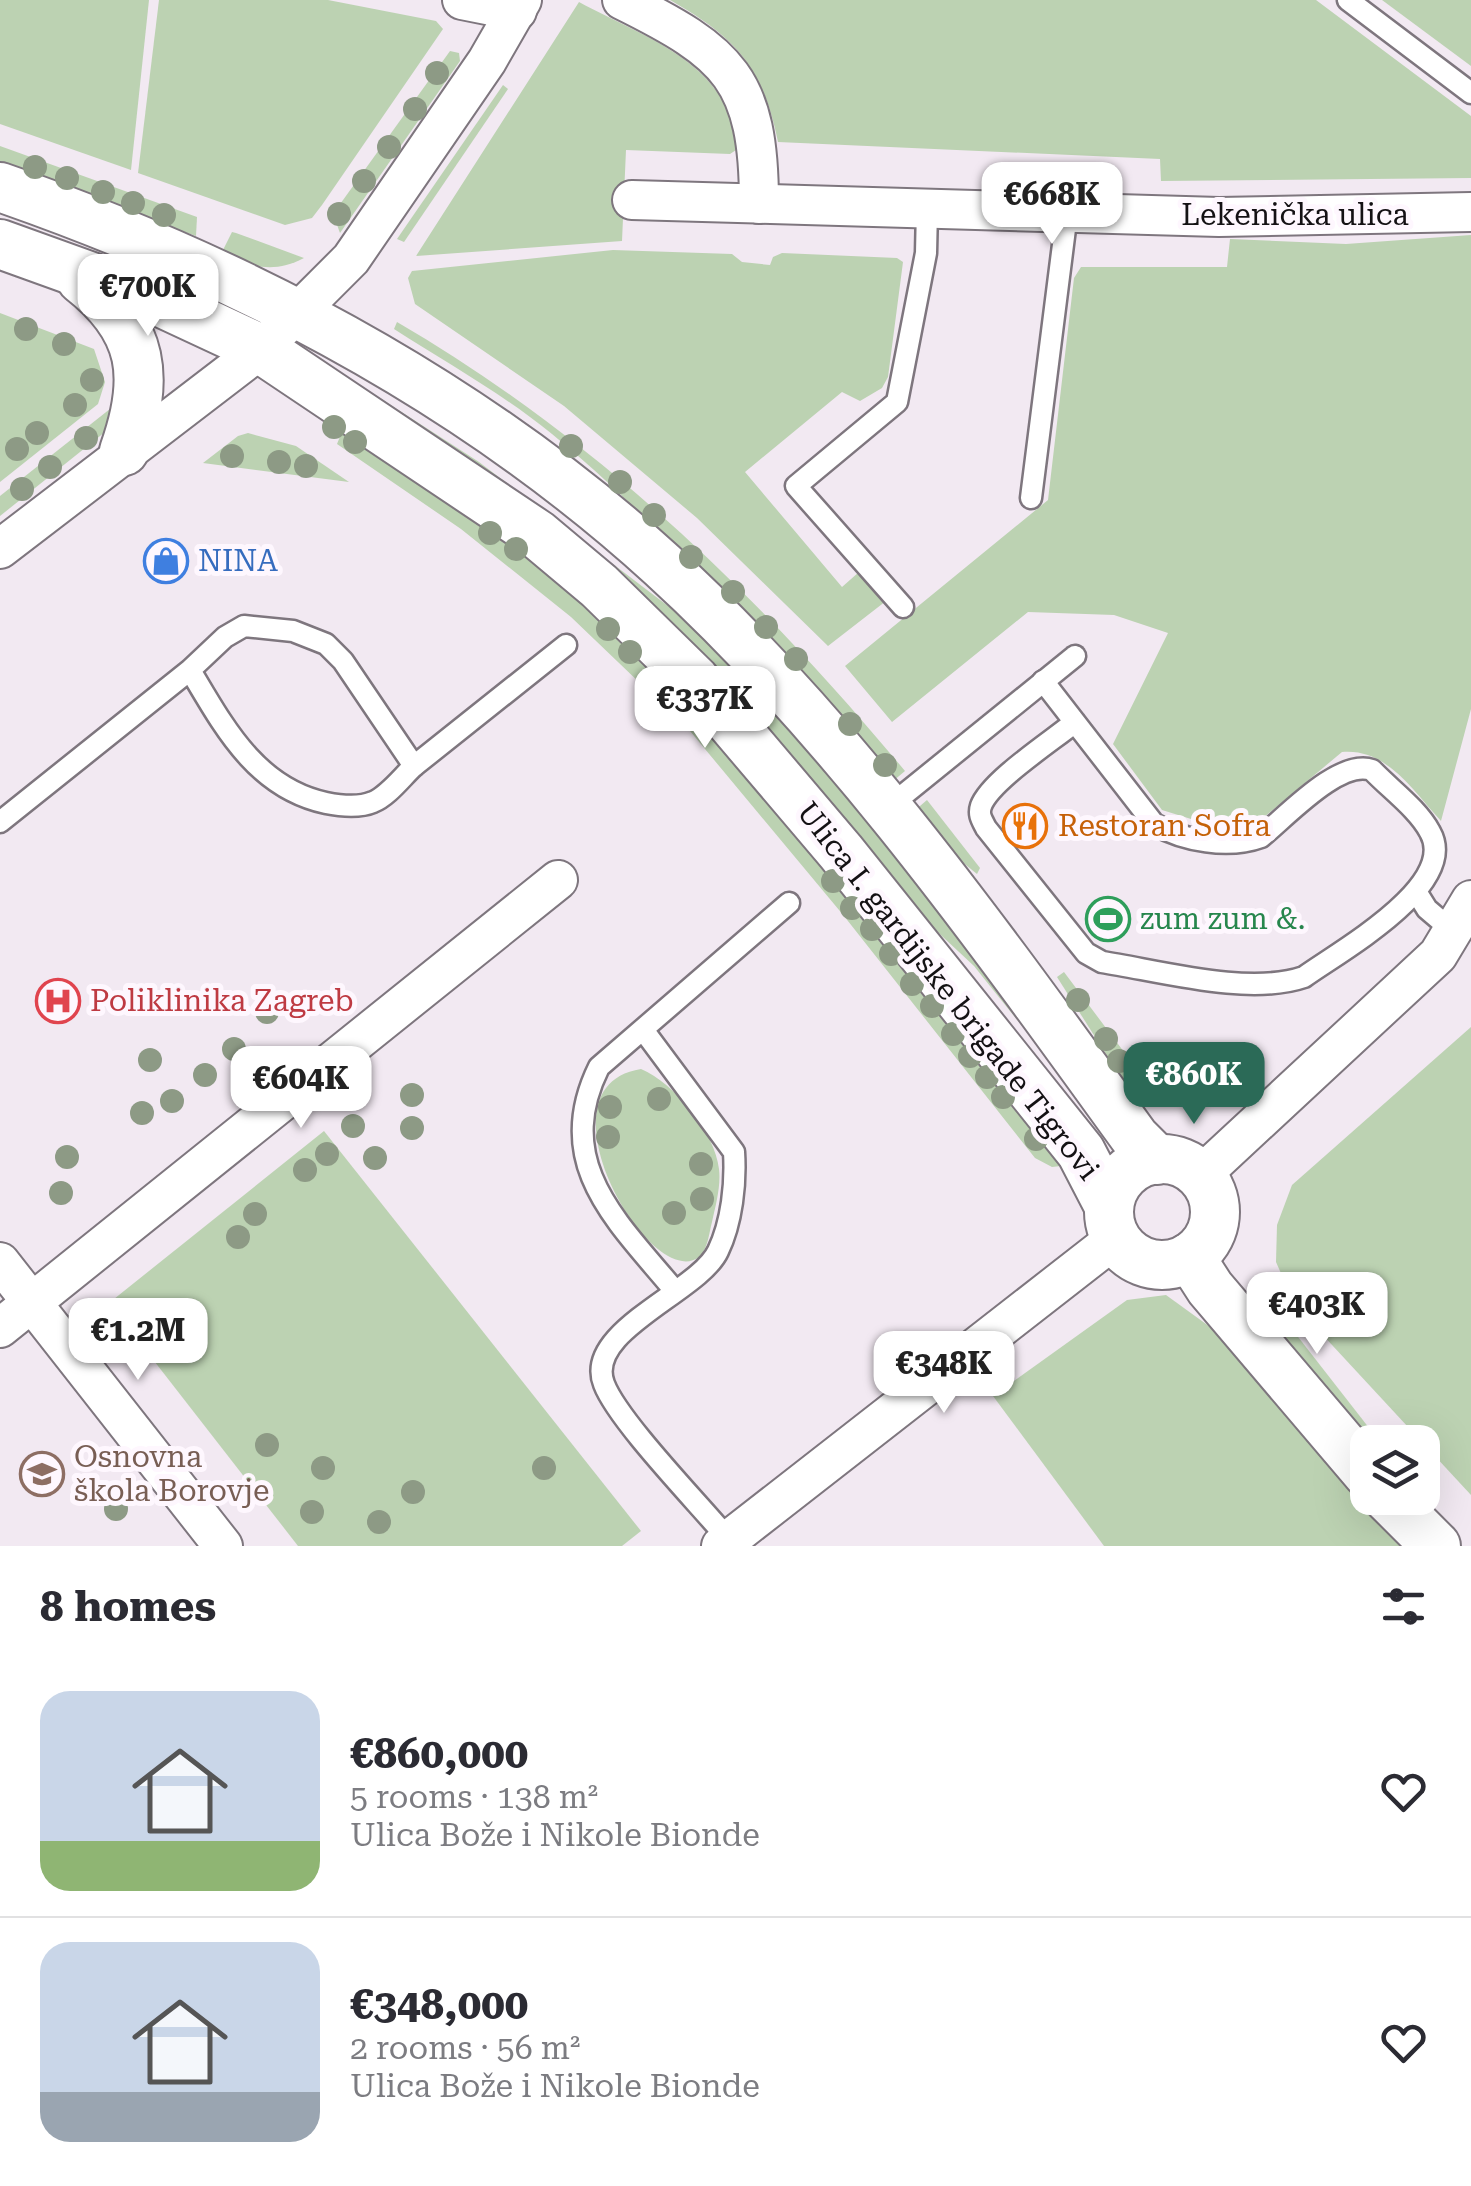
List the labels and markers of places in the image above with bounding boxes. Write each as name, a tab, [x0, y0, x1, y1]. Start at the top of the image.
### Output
pin: €668K	[982, 162, 1122, 247]
pin: €700K	[78, 254, 218, 339]
shop icon: NINA	[143, 538, 189, 584]
place label: NINA	[198, 543, 278, 578]
pin: €337K	[635, 666, 775, 751]
restaurant icon: Restoran Sofra	[1002, 803, 1048, 849]
place label: Restoran Sofra	[1058, 808, 1271, 843]
sports icon: zum zum &.	[1085, 896, 1131, 942]
place label: zum zum &.	[1140, 901, 1306, 936]
hospital icon: Poliklinika Zagreb	[35, 978, 81, 1024]
place label: Poliklinika Zagreb	[90, 983, 354, 1018]
pin: €860K	[1124, 1042, 1264, 1127]
pin: €604K	[231, 1046, 371, 1131]
pin: €403K	[1247, 1272, 1387, 1357]
pin: €1.2M	[68, 1298, 208, 1383]
pin: €348K	[874, 1331, 1014, 1416]
place label: Osnovna škola Borovje	[74, 1439, 269, 1508]
school or university icon: Osnovna škola Borovje	[19, 1451, 65, 1497]

